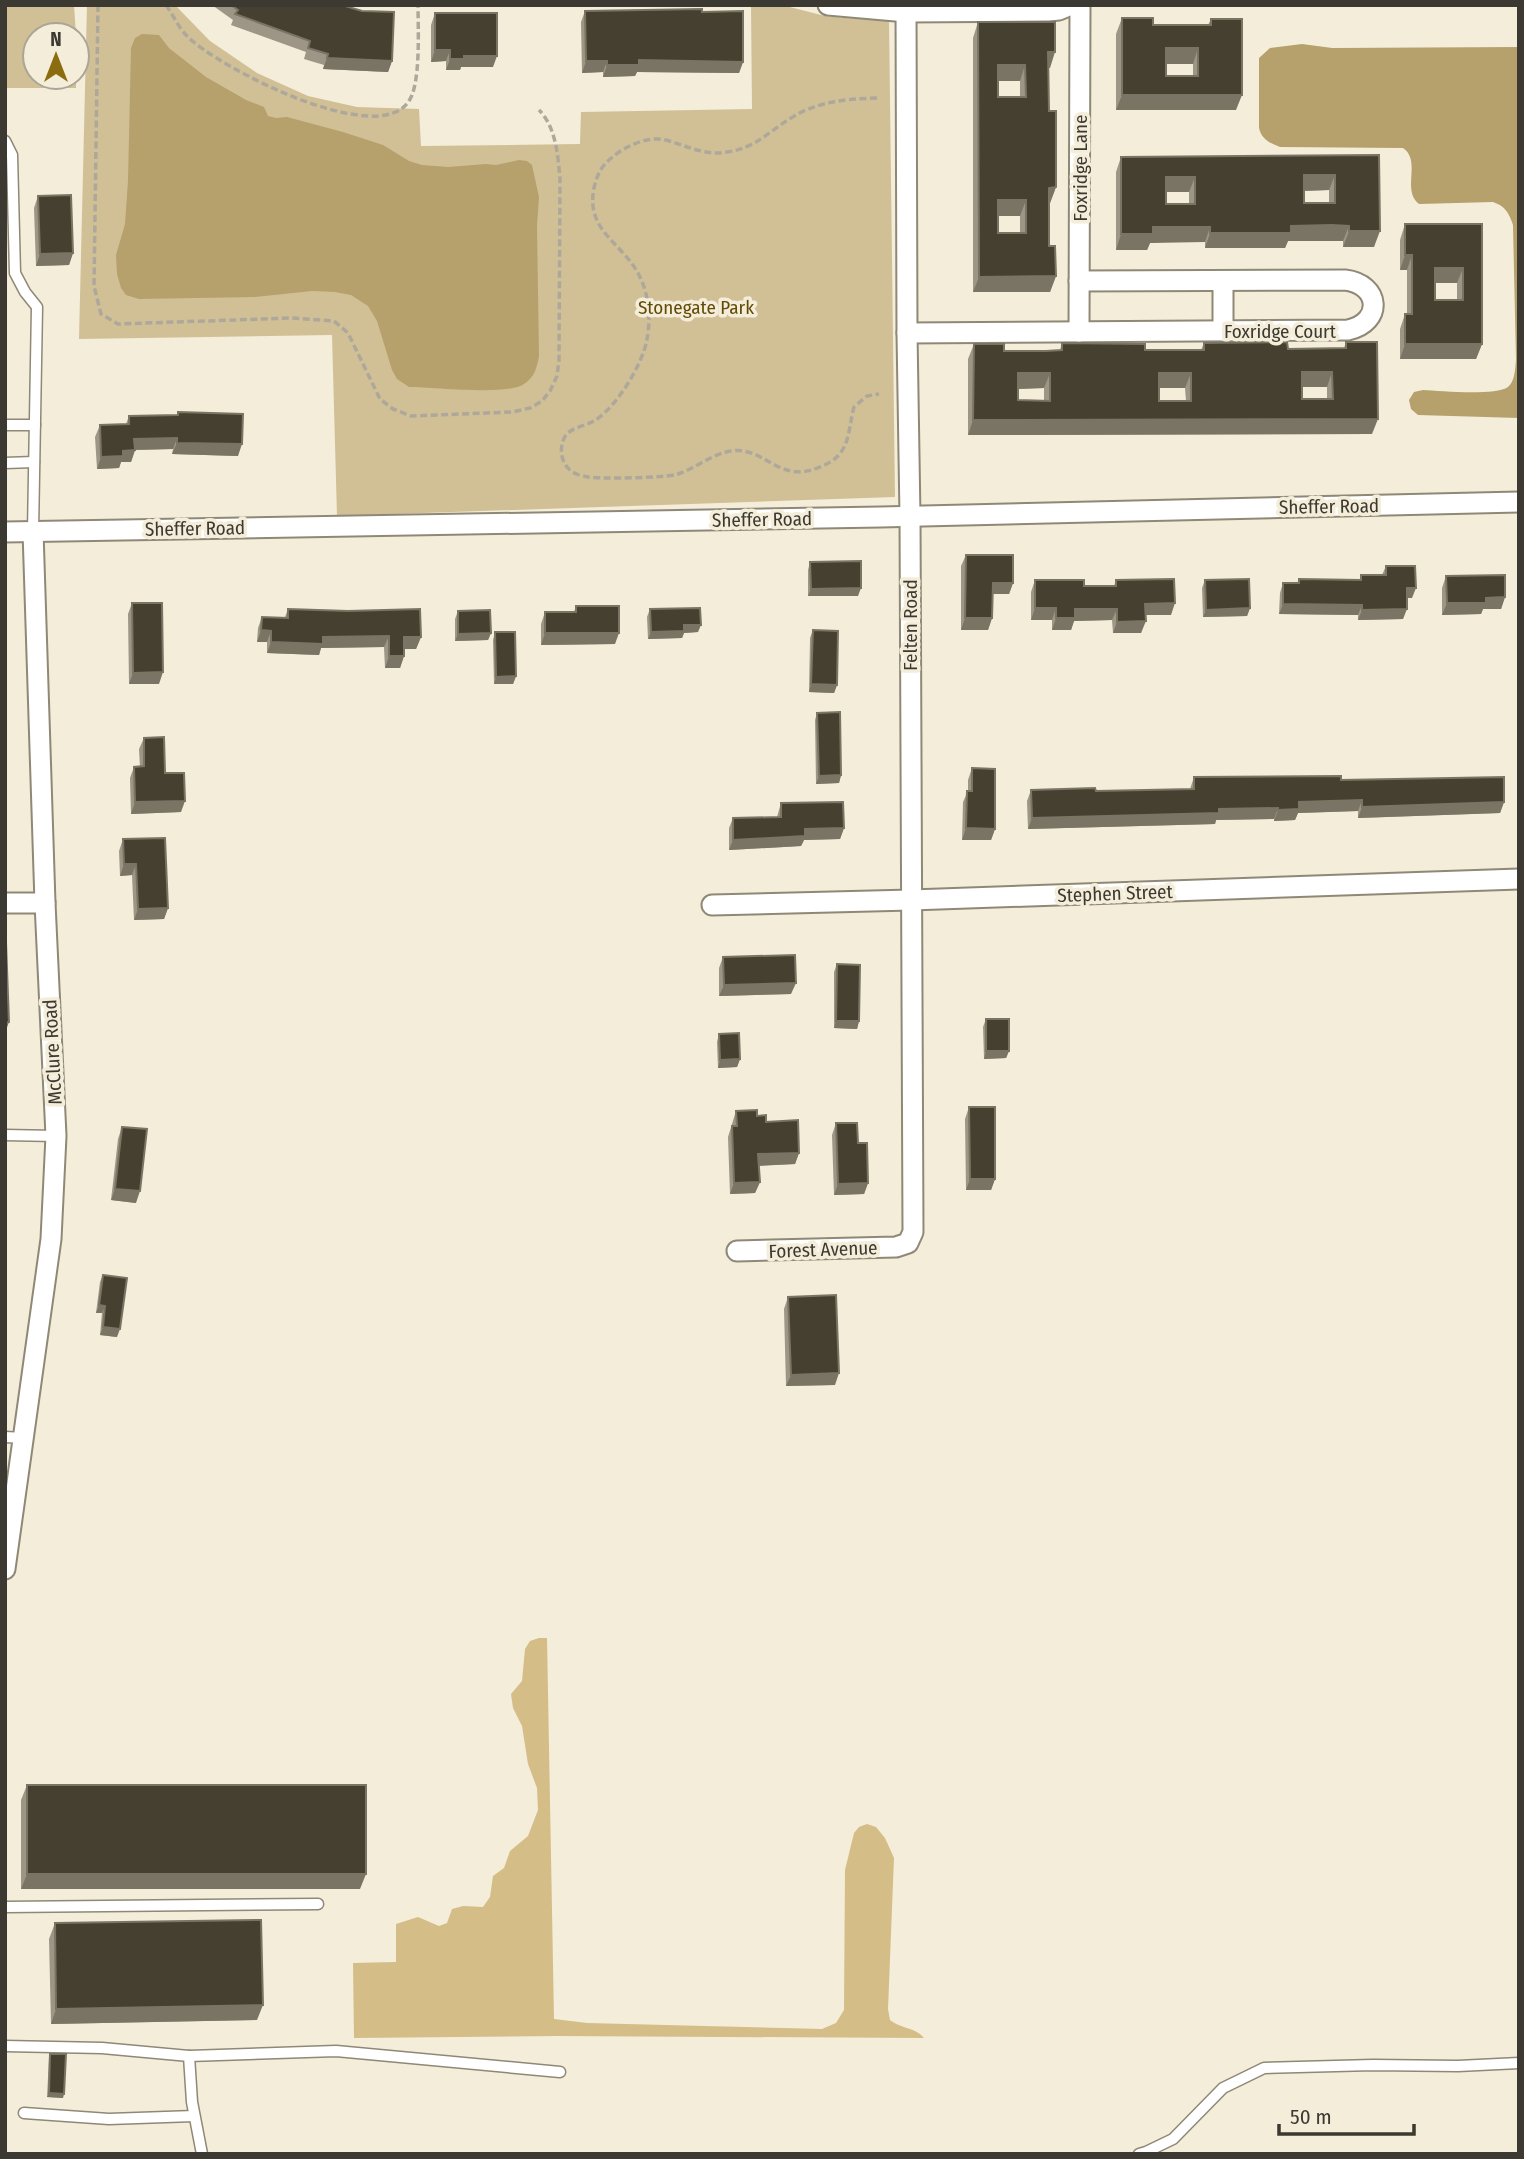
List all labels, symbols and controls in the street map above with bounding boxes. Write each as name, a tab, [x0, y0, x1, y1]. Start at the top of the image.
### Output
north arrow	[21, 21, 91, 91]
text: N	[50, 28, 62, 51]
street label: Foxridge Lane	[1069, 115, 1092, 221]
park label: Stonegate Park	[638, 296, 754, 319]
street label: Foxridge Court	[1224, 320, 1337, 343]
street label: Sheffer Road	[1279, 494, 1379, 519]
street label: Sheffer Road	[712, 507, 812, 532]
street label: Sheffer Road	[145, 516, 245, 541]
street label: Felten Road	[899, 579, 922, 671]
street label: Stephen Street	[1057, 880, 1174, 907]
street label: McClure Road	[38, 999, 67, 1105]
street label: Forest Avenue	[768, 1236, 878, 1263]
scale bar	[1279, 2092, 1414, 2136]
text: 50 m	[1290, 2104, 1332, 2130]

